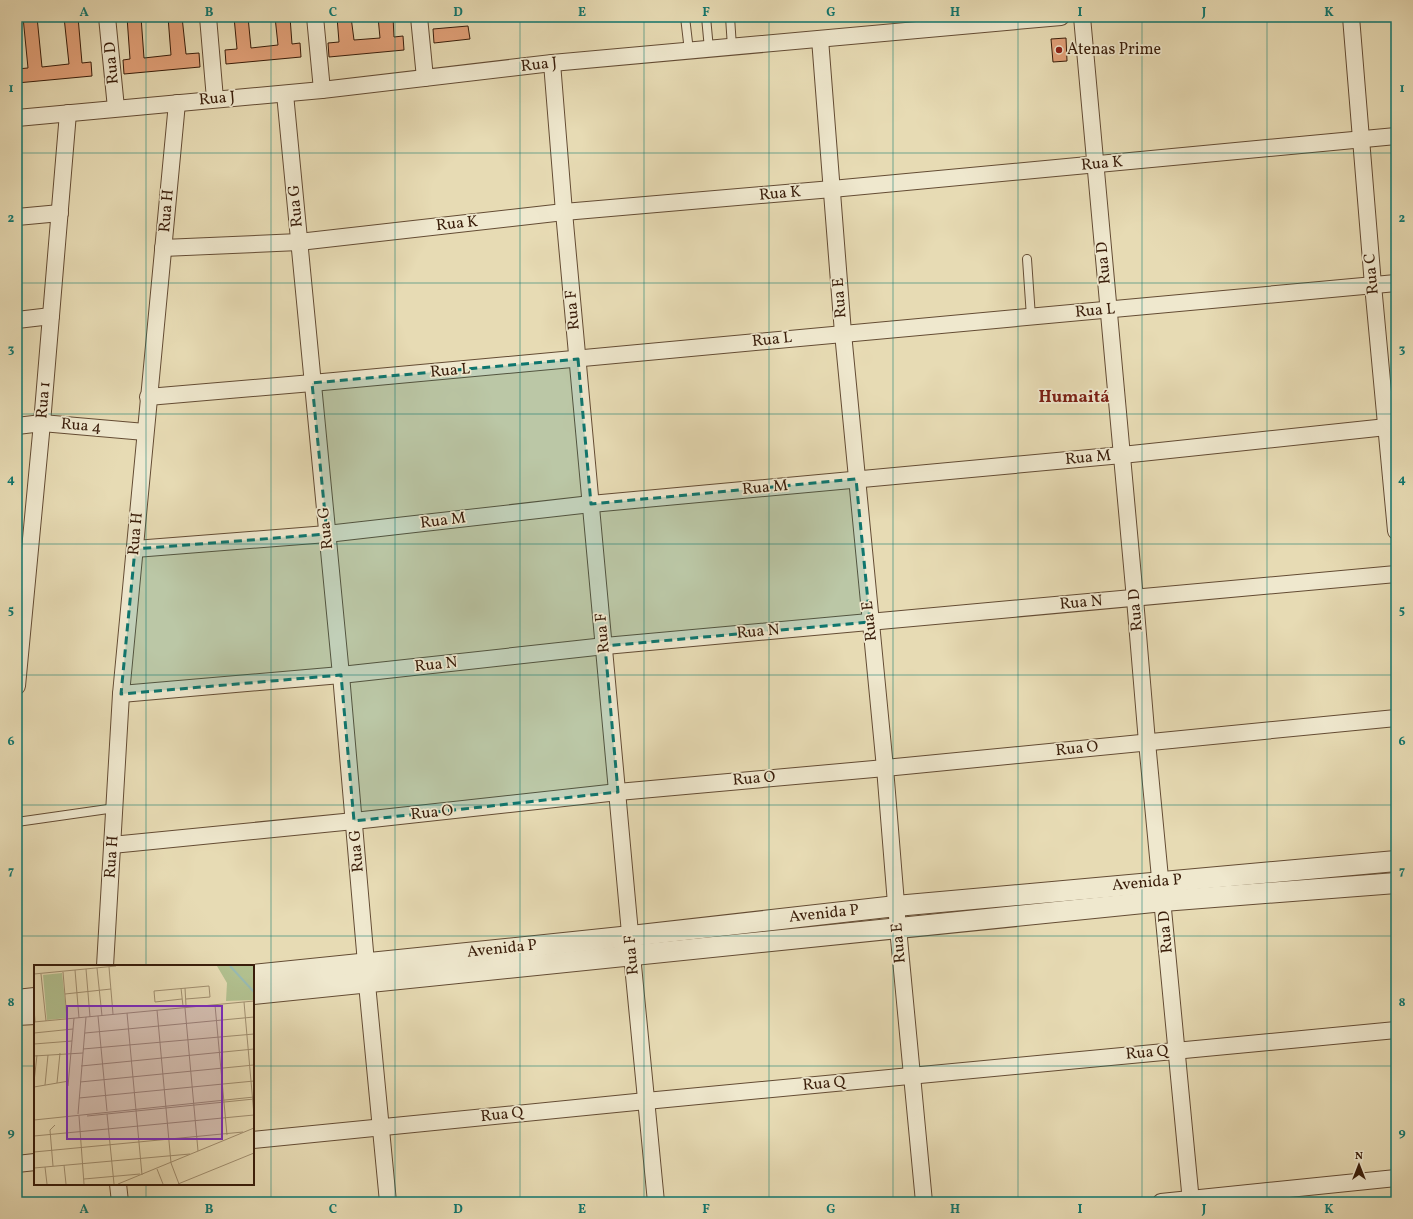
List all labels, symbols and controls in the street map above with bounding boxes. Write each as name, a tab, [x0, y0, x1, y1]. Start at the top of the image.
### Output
text: A	[79, 4, 89, 22]
text: B	[205, 4, 214, 22]
text: C	[329, 4, 337, 22]
text: D	[453, 4, 463, 22]
text: E	[578, 4, 586, 22]
text: F	[702, 4, 710, 22]
text: G	[826, 4, 836, 22]
text: H	[950, 4, 960, 22]
text: I	[1078, 4, 1083, 22]
text: J	[1201, 4, 1207, 22]
text: K	[1324, 4, 1334, 22]
place label: Atenas Prime	[1067, 39, 1161, 61]
street label: Rua D	[99, 40, 125, 85]
marker: Atenas Prime	[1054, 45, 1064, 55]
street label: Rua J	[520, 52, 558, 78]
text: 1	[8, 80, 14, 98]
text: 1	[1399, 80, 1405, 98]
street label: Rua J	[198, 86, 236, 112]
street label: Rua K	[1080, 151, 1124, 177]
street label: Rua K	[758, 181, 802, 207]
street label: Rua G	[283, 184, 309, 228]
street label: Rua H	[154, 189, 180, 233]
text: 2	[8, 210, 15, 228]
text: 2	[1399, 210, 1406, 228]
street label: Rua K	[435, 211, 479, 237]
street label: Rua D	[1091, 240, 1117, 285]
street label: Rua C	[1359, 252, 1385, 296]
street label: Rua E	[828, 277, 852, 319]
street label: Rua F	[560, 289, 586, 331]
street label: Rua L	[1074, 298, 1116, 324]
street label: Rua L	[751, 327, 793, 353]
text: 3	[8, 341, 15, 359]
text: 3	[1399, 341, 1406, 359]
street label: Rua L	[429, 358, 471, 384]
street label: Rua 1	[31, 380, 57, 420]
district label: Humaitá	[1038, 386, 1110, 409]
street label: Rua 4	[60, 413, 102, 439]
street label: Rua M	[1064, 445, 1112, 471]
text: 4	[7, 471, 15, 489]
text: 4	[1398, 471, 1406, 489]
street label: Rua M	[741, 475, 789, 501]
street label: Rua G	[313, 506, 339, 550]
street label: Rua M	[419, 507, 467, 535]
street label: Rua H	[123, 512, 149, 556]
street label: Rua D	[1123, 587, 1149, 632]
street label: Rua N	[1059, 590, 1104, 616]
street label: Rua E	[857, 600, 883, 642]
text: 5	[8, 602, 14, 620]
text: 5	[1399, 602, 1405, 620]
street label: Rua F	[590, 612, 616, 654]
street label: Rua N	[736, 619, 781, 645]
street label: Rua N	[413, 652, 459, 678]
text: 6	[7, 733, 15, 751]
text: 6	[1398, 733, 1406, 751]
street label: Rua O	[1055, 736, 1100, 762]
street label: Rua O	[732, 766, 777, 792]
street label: Rua O	[410, 800, 455, 826]
street label: Rua G	[344, 829, 370, 873]
street label: Rua H	[100, 835, 124, 879]
text: 7	[8, 863, 14, 881]
text: 7	[1399, 863, 1405, 881]
street label: Avenida P	[1111, 869, 1183, 897]
street label: Avenida P	[788, 899, 860, 929]
street label: Rua D	[1153, 909, 1179, 954]
street label: Rua E	[886, 922, 912, 964]
street label: Avenida P	[466, 934, 538, 964]
street label: Rua F	[619, 934, 645, 976]
inset map	[34, 965, 254, 1185]
text: 8	[7, 994, 15, 1012]
text: 8	[1398, 994, 1406, 1012]
street label: Rua Q	[1125, 1040, 1171, 1066]
street label: Rua Q	[802, 1071, 848, 1097]
street label: Rua Q	[480, 1102, 526, 1128]
text: 9	[7, 1124, 15, 1142]
text: 9	[1398, 1124, 1406, 1142]
north arrow	[1339, 1145, 1379, 1185]
text: N	[1355, 1149, 1363, 1164]
text: A	[79, 1201, 89, 1219]
text: B	[205, 1201, 214, 1219]
text: C	[329, 1201, 337, 1219]
text: D	[453, 1201, 463, 1219]
text: E	[578, 1201, 586, 1219]
text: F	[702, 1201, 710, 1219]
text: G	[826, 1201, 836, 1219]
text: H	[950, 1201, 960, 1219]
text: I	[1078, 1201, 1083, 1219]
text: J	[1201, 1201, 1207, 1219]
text: K	[1324, 1201, 1334, 1219]

